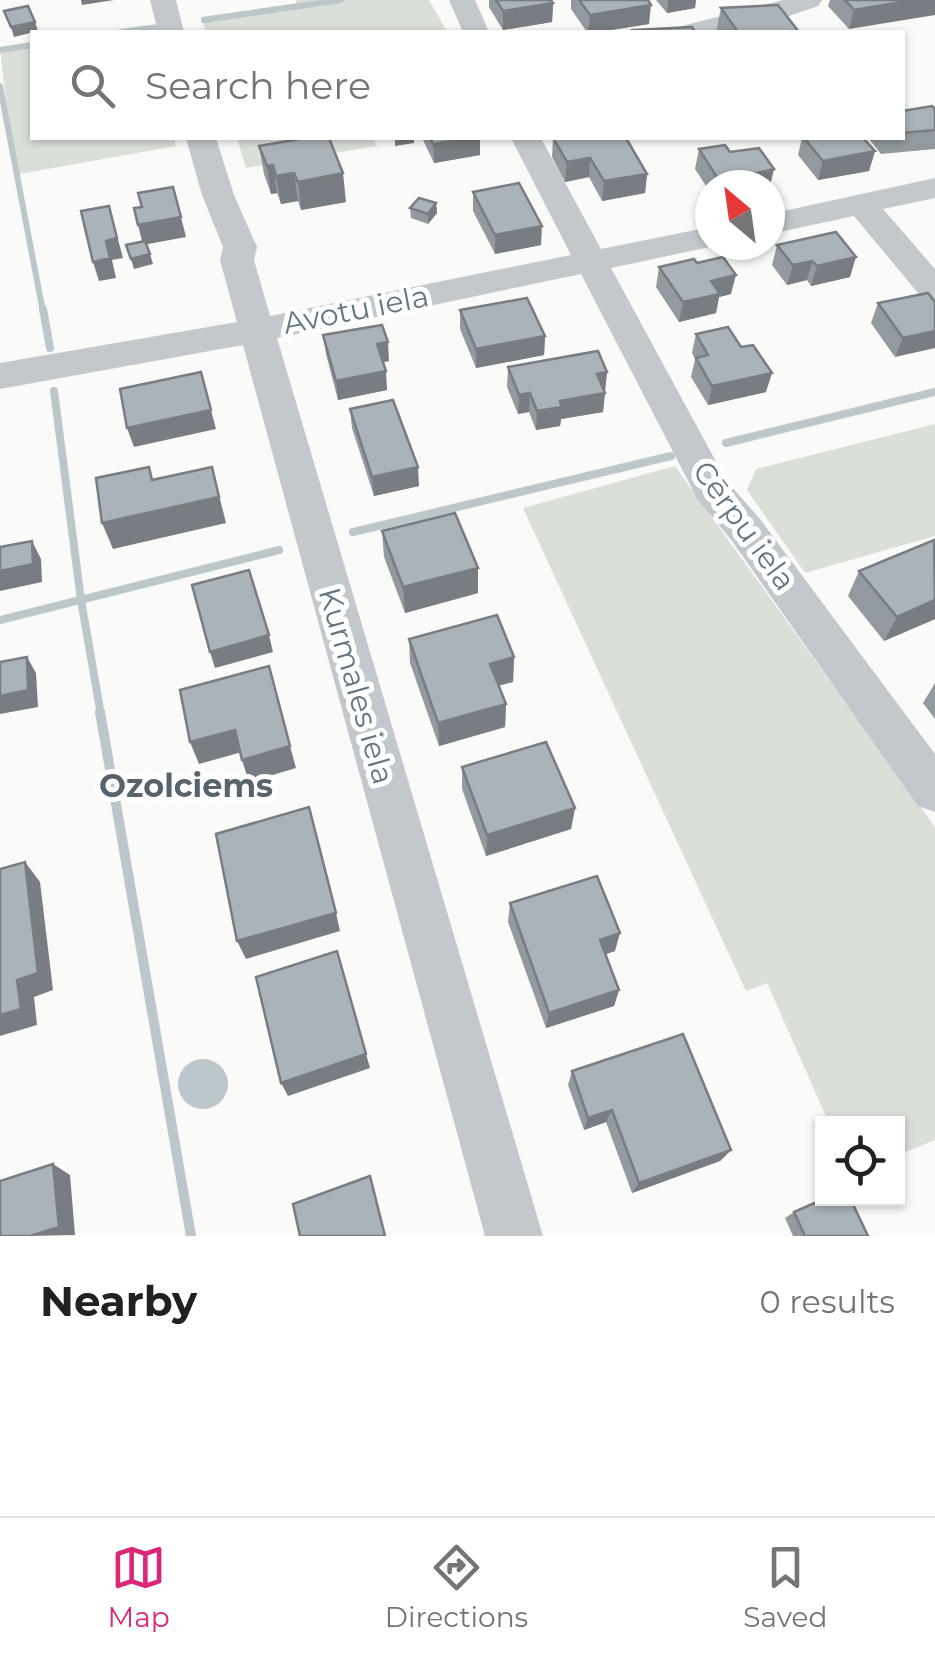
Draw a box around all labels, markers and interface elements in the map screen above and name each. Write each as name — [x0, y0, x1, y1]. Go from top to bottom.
search box — [30, 30, 905, 140]
icon: search — [65, 58, 120, 113]
text: Search here — [145, 62, 371, 109]
north arrow — [695, 170, 785, 260]
street label: Avotu iela — [280, 277, 432, 342]
street label: Cērpu iela — [685, 454, 804, 598]
street label: Kurmales iela — [311, 583, 402, 788]
district label: Ozolciems — [99, 766, 273, 805]
map controls — [815, 1116, 905, 1206]
button: locate — [815, 1116, 905, 1206]
text: Nearby — [40, 1275, 197, 1327]
text: 0 results — [760, 1282, 895, 1321]
tab: Map — [108, 1540, 170, 1634]
tab: Directions — [385, 1540, 528, 1634]
tab: Saved — [743, 1540, 827, 1634]

